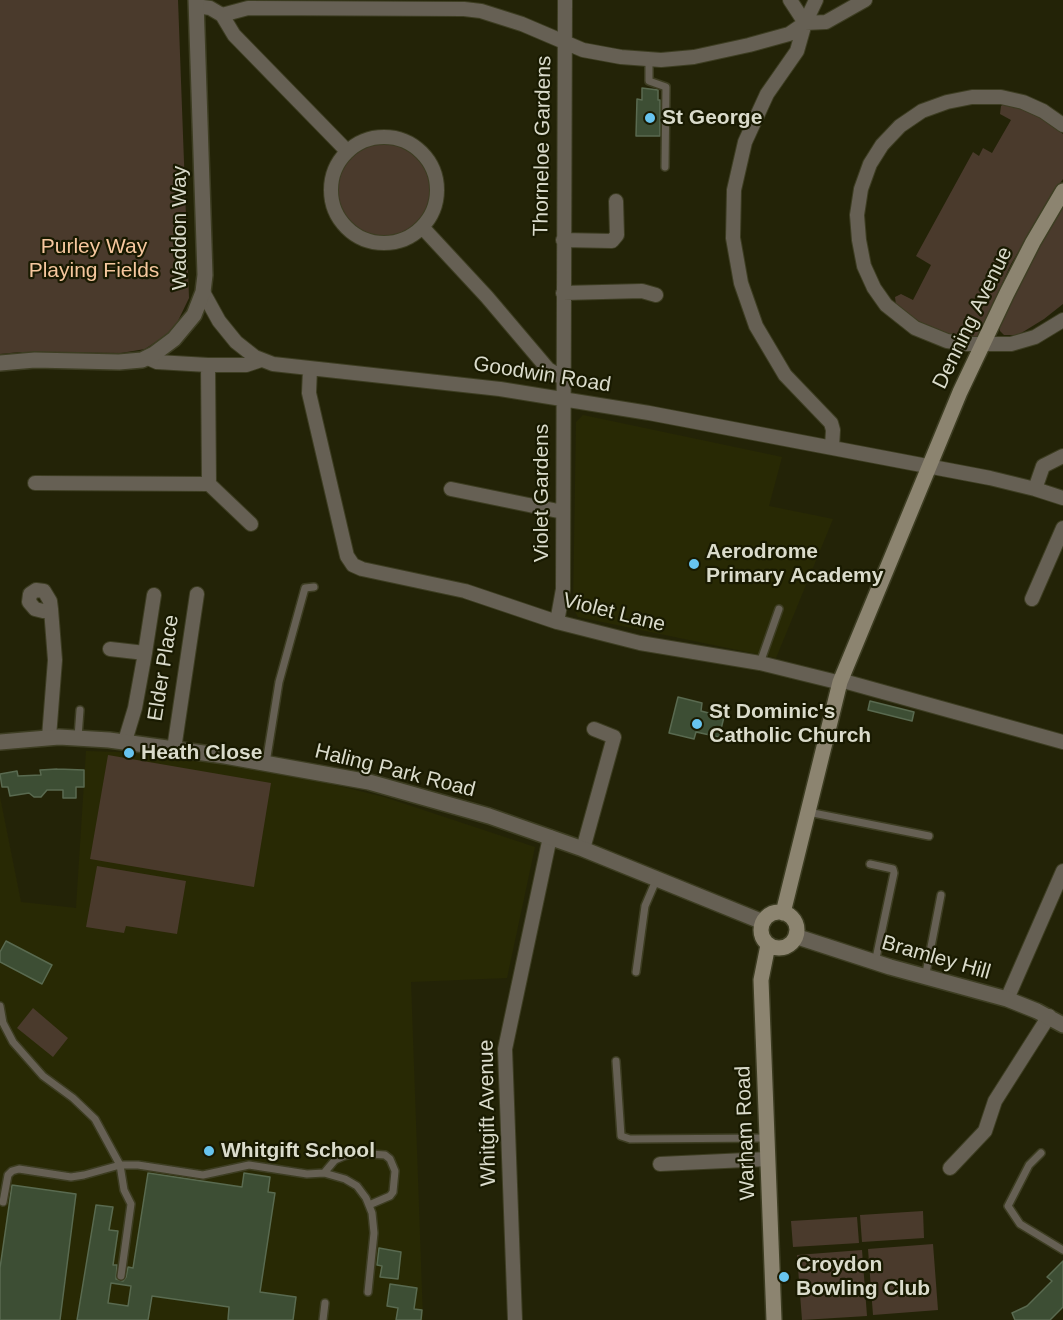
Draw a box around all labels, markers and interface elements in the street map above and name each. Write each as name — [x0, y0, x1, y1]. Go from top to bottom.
street label: Thorneloe Gardens — [529, 55, 557, 237]
place label: St George — [662, 105, 762, 131]
marker: St George — [643, 111, 657, 125]
street label: Waddon Way — [167, 166, 193, 290]
park label: Purley Way Playing Fields — [29, 234, 159, 284]
street label: Denning Avenue — [928, 243, 1018, 393]
street label: Goodwin Road — [471, 352, 613, 398]
street label: Violet Gardens — [529, 424, 555, 562]
place label: Aerodrome Primary Academy — [706, 539, 883, 589]
marker: Aerodrome Primary Academy — [687, 557, 701, 571]
street label: Violet Lane — [560, 588, 668, 638]
street label: Elder Place — [143, 613, 185, 723]
place label: St Dominic's Catholic Church — [709, 699, 871, 749]
marker: St Dominic's Catholic Church — [690, 717, 704, 731]
street label: Haling Park Road — [312, 739, 478, 803]
place label: Heath Close — [141, 740, 262, 766]
marker: Heath Close — [122, 746, 136, 760]
street label: Bramley Hill — [879, 930, 993, 986]
street label: Whitgift Avenue — [474, 1039, 502, 1187]
street label: Warham Road — [731, 1065, 761, 1201]
place label: Whitgift School — [221, 1138, 375, 1164]
marker: Whitgift School — [202, 1144, 216, 1158]
place label: Croydon Bowling Club — [796, 1252, 930, 1302]
marker: Croydon Bowling Club — [777, 1270, 791, 1284]

